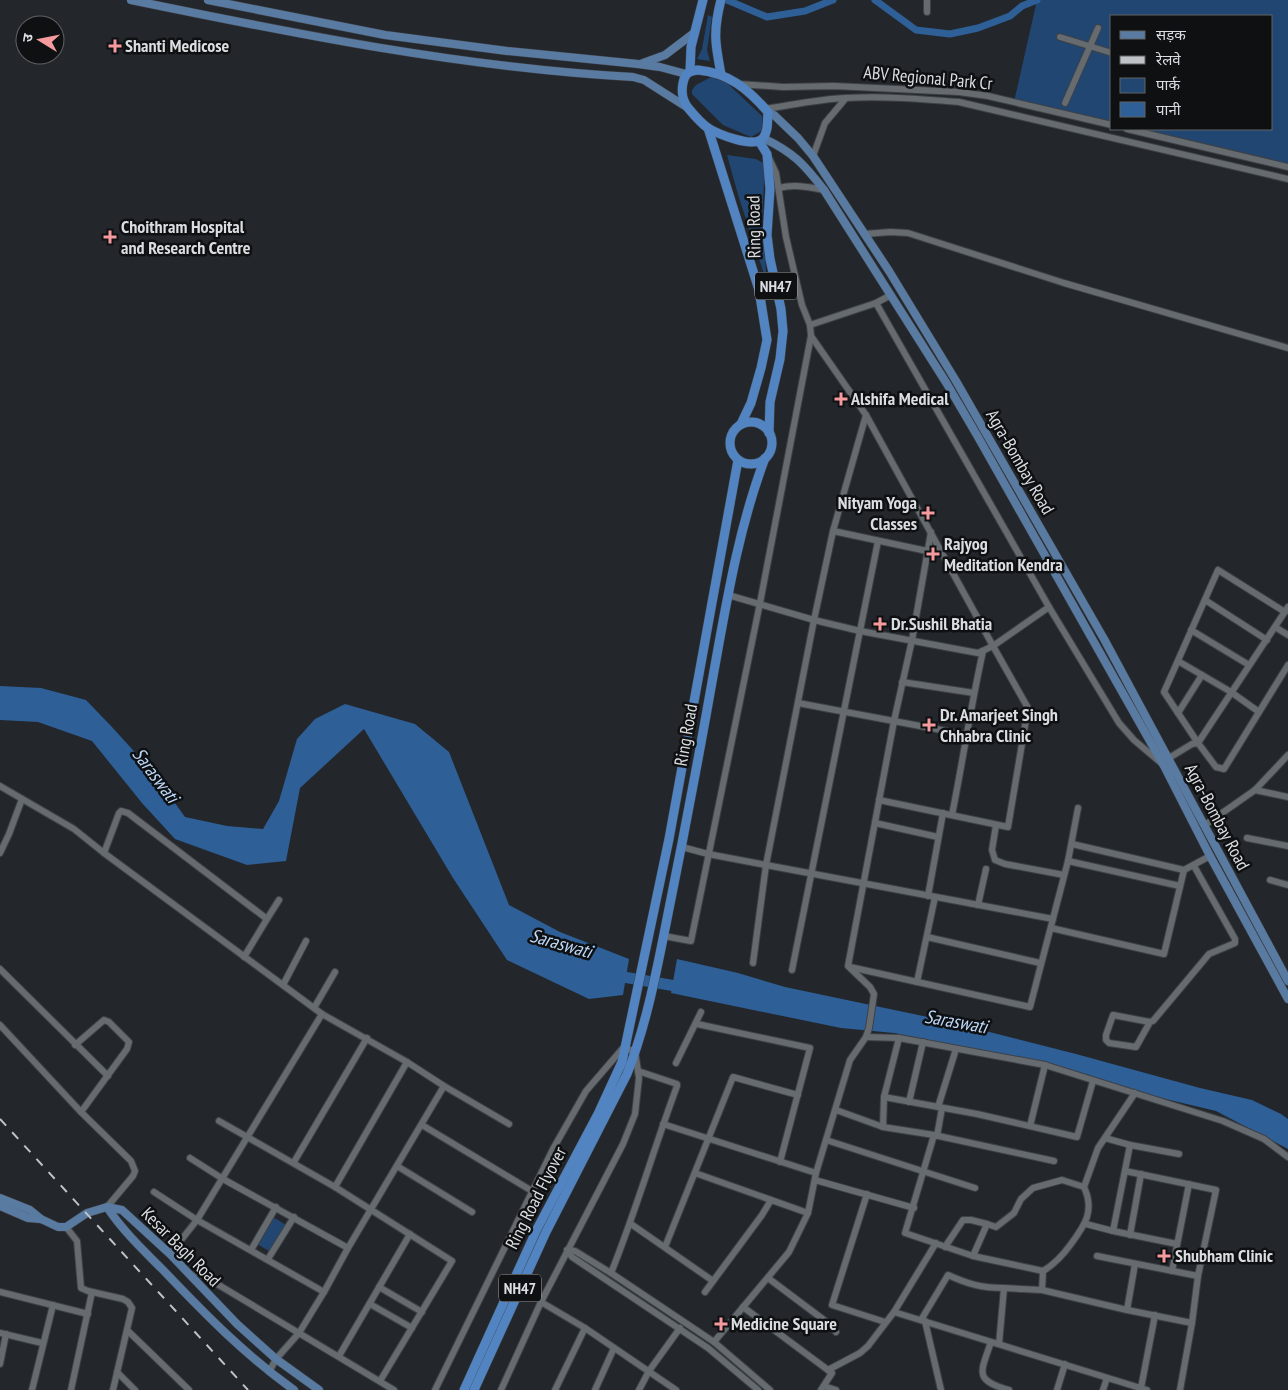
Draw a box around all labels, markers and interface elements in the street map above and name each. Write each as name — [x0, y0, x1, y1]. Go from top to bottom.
north arrow — [15, 15, 65, 65]
legend — [1110, 15, 1273, 130]
text: सड़क — [1156, 25, 1186, 44]
text: उ — [18, 31, 37, 43]
place label: Shanti Medicose — [125, 34, 230, 57]
marker: Shanti Medicose — [109, 40, 121, 52]
text: रेलवे — [1155, 50, 1181, 69]
street label: ABV Regional Park Cr — [862, 60, 994, 95]
text: पार्क — [1156, 75, 1180, 94]
text: पानी — [1156, 100, 1182, 119]
street label: Ring Road — [741, 195, 766, 259]
place label: Choithram Hospital and Research Centre — [121, 215, 251, 259]
marker: Choithram Hospital and Research Centre — [103, 230, 117, 244]
road number: NH47 — [755, 272, 797, 300]
place label: Alshifa Medical — [850, 387, 949, 410]
marker: Alshifa Medical — [835, 393, 847, 405]
street label: Agra-Bombay Road — [981, 405, 1060, 518]
place label: Nityam Yoga Classes — [838, 491, 917, 535]
marker: Nityam Yoga Classes — [921, 506, 935, 520]
place label: Rajyog Meditation Kendra — [944, 532, 1063, 576]
marker: Rajyog Meditation Kendra — [926, 547, 940, 561]
place label: Dr.Sushil Bhatia — [891, 612, 992, 635]
marker: Dr.Sushil Bhatia — [873, 617, 887, 631]
street label: Ring Road — [669, 702, 702, 768]
place label: Dr. Amarjeet Singh Chhabra Clinic — [940, 703, 1058, 747]
marker: Dr. Amarjeet Singh Chhabra Clinic — [922, 718, 936, 732]
water label: Saraswati — [127, 743, 186, 810]
street label: Agra-Bombay Road — [1180, 760, 1255, 874]
water label: Saraswati — [527, 923, 597, 964]
water label: Saraswati — [923, 1004, 992, 1039]
street label: Ring Road Flyover — [500, 1143, 571, 1253]
street label: Kesar Bagh Road — [137, 1202, 226, 1291]
place label: Shubham Clinic — [1175, 1244, 1274, 1267]
marker: Shubham Clinic — [1157, 1249, 1171, 1263]
road number: NH47 — [499, 1275, 541, 1302]
place label: Medicine Square — [731, 1312, 837, 1335]
marker: Medicine Square — [715, 1318, 727, 1330]

